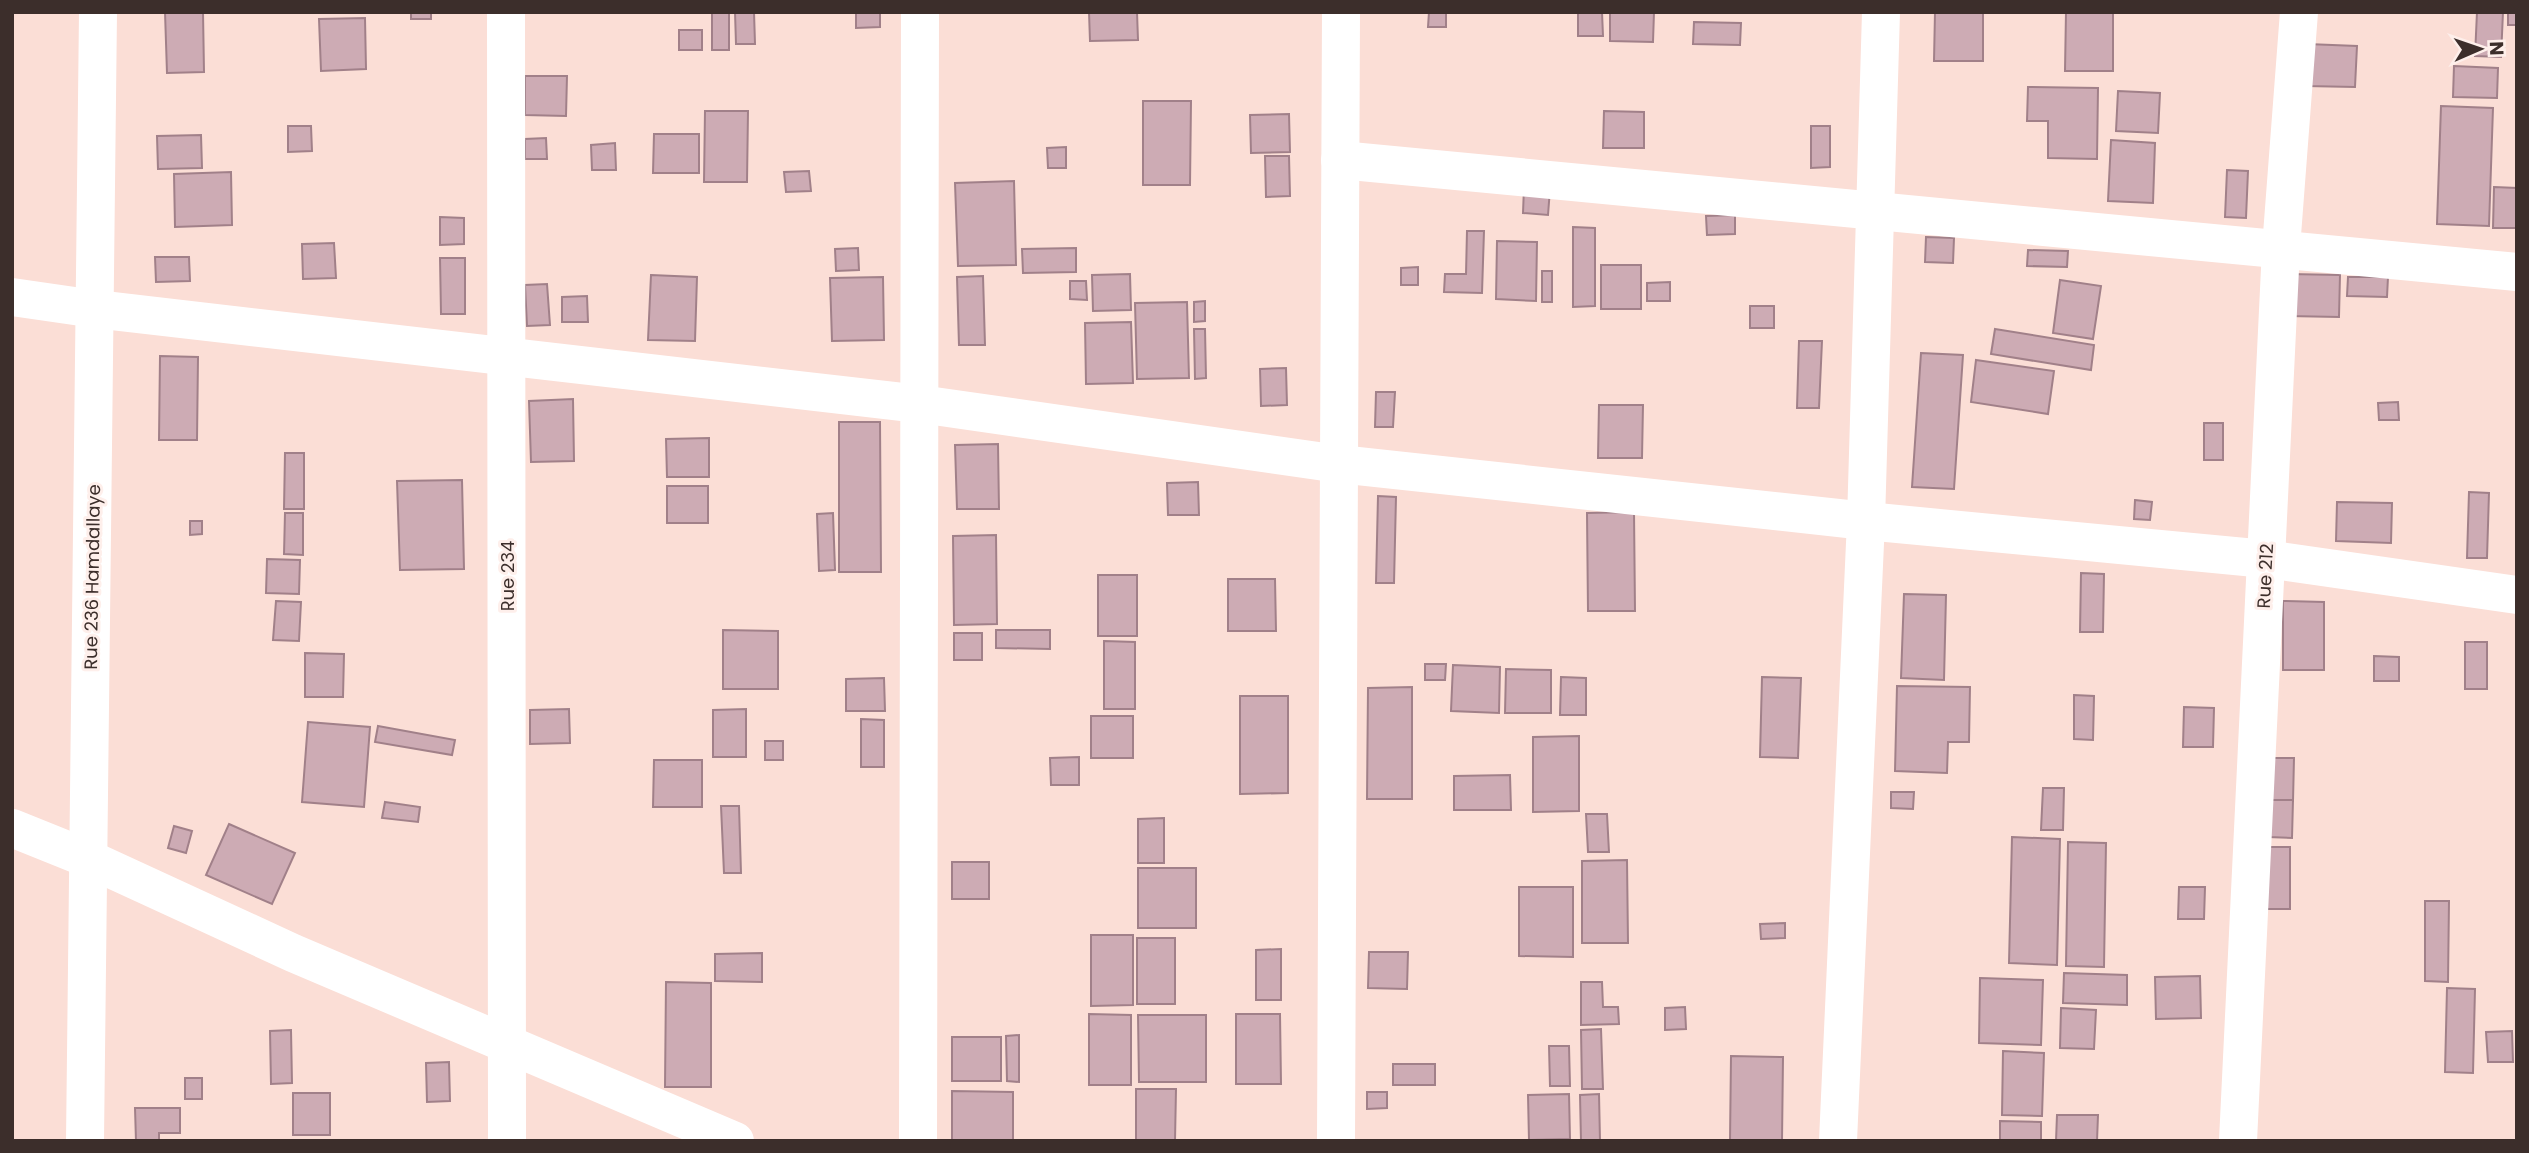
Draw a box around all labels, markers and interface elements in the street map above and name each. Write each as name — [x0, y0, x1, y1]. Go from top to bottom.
north arrow — [2445, 14, 2515, 84]
text: N — [2483, 41, 2510, 56]
street label: Rue 236 Hamdallaye — [78, 484, 106, 670]
street label: Rue 234 — [495, 541, 520, 611]
street label: Rue 212 — [2251, 543, 2279, 609]

